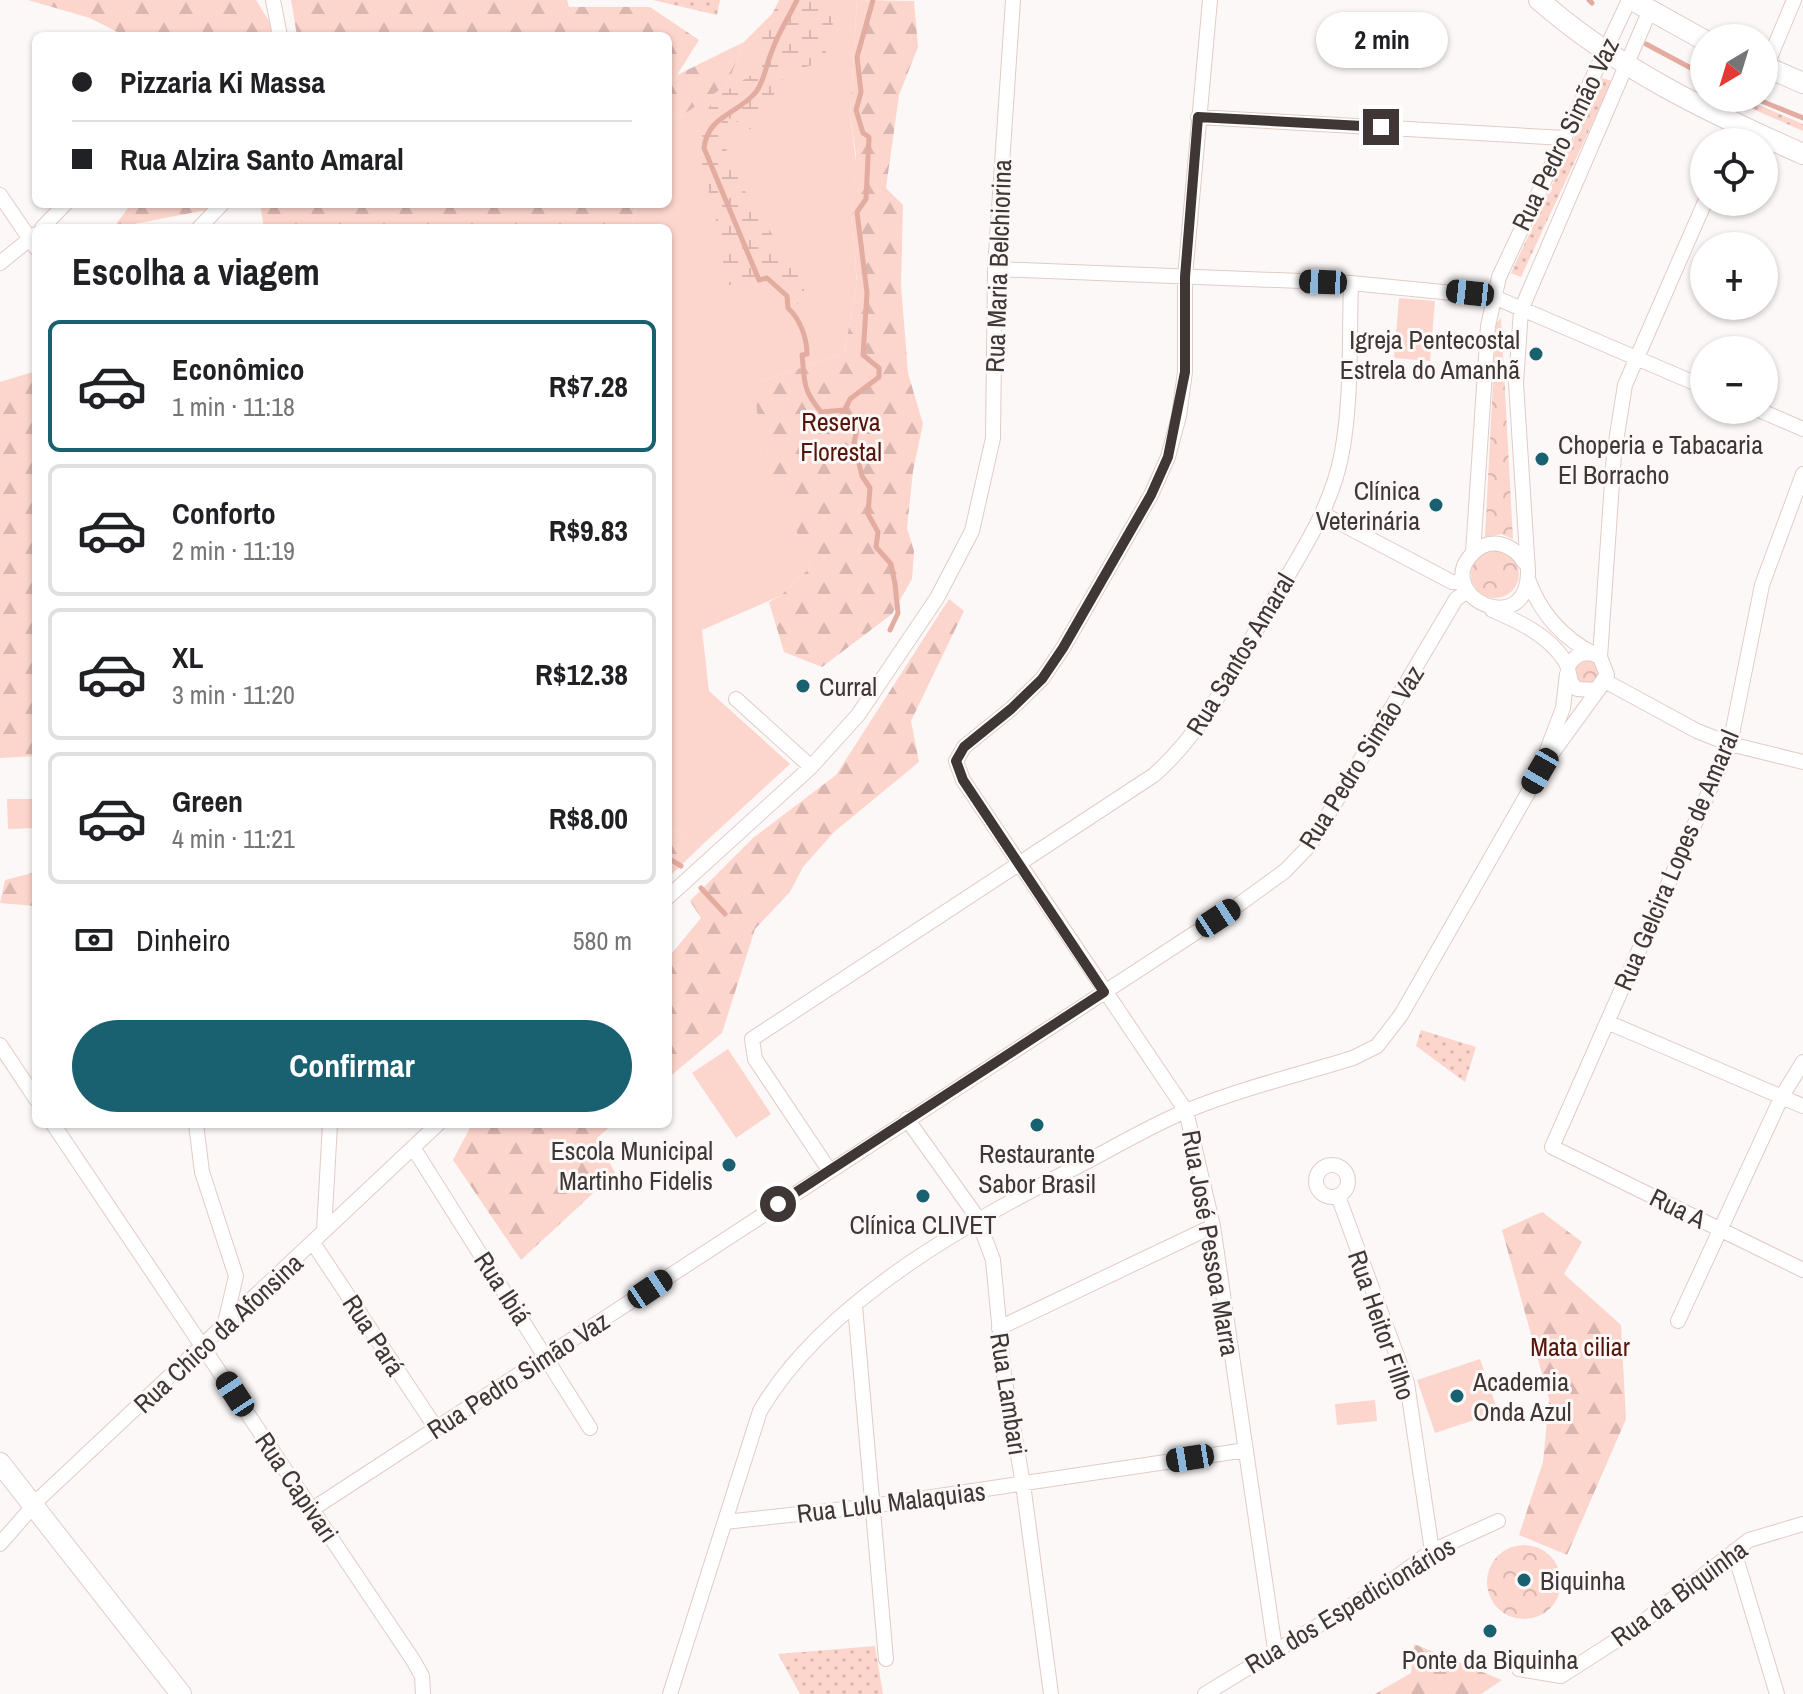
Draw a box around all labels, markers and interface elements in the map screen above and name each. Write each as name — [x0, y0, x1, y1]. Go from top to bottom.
callout: 2 min — [1315, 11, 1447, 67]
text: 2 min — [1354, 22, 1410, 57]
north arrow — [1690, 24, 1778, 112]
map controls — [1690, 24, 1778, 424]
street label: Rua Pedro Simão Vaz — [1503, 32, 1627, 236]
text: Pizzaria Ki Massa — [120, 62, 325, 102]
route end — [1363, 109, 1399, 145]
button: locate — [1690, 128, 1778, 216]
text: Rua Alzira Santo Amaral — [120, 139, 404, 179]
street label: Rua Maria Belchiorina — [977, 159, 1019, 373]
button: + — [1690, 232, 1778, 320]
text: Escolha a viagem — [72, 248, 320, 296]
car — [1299, 269, 1347, 295]
car — [1445, 279, 1495, 307]
place label: Igreja Pentecostal Estrela do Amanhã — [1340, 322, 1520, 387]
button: − — [1690, 336, 1778, 424]
marker: Igreja Pentecostal Estrela do Amanhã — [1527, 345, 1545, 363]
text: Econômico — [172, 349, 305, 389]
icon: car — [76, 350, 148, 422]
text: R$7.28 — [549, 366, 628, 406]
text: 1 min · 11:18 — [172, 389, 295, 424]
park label: Reserva Florestal — [800, 404, 882, 469]
place label: Choperia e Tabacaria El Borracho — [1558, 427, 1763, 492]
marker: Choperia e Tabacaria El Borracho — [1533, 450, 1551, 468]
place label: Clínica Veterinária — [1316, 473, 1420, 538]
text: Conforto — [172, 493, 276, 533]
icon: car — [76, 494, 148, 566]
marker: Clínica Veterinária — [1427, 496, 1445, 514]
text: R$9.83 — [549, 510, 628, 550]
text: 2 min · 11:19 — [172, 533, 295, 568]
street label: Rua Santos Amaral — [1178, 566, 1302, 742]
text: XL — [172, 637, 203, 677]
icon: car — [76, 638, 148, 710]
text: R$12.38 — [535, 654, 628, 694]
street label: Rua Pedro Simão Vaz — [1290, 658, 1432, 856]
place label: Curral — [819, 669, 877, 704]
text: 3 min · 11:20 — [172, 677, 295, 712]
marker: Curral — [794, 677, 812, 695]
street label: Rua Gelcira Lopes de Amaral — [1605, 724, 1747, 996]
car — [1518, 744, 1562, 798]
text: Green — [172, 781, 243, 821]
icon: car — [76, 782, 148, 854]
text: R$8.00 — [549, 798, 628, 838]
text: 4 min · 11:21 — [172, 821, 295, 856]
car — [1191, 895, 1245, 941]
icon: cash — [72, 918, 116, 962]
text: Dinheiro — [136, 920, 230, 960]
text: 580 m — [573, 923, 632, 958]
button: Confirmar — [72, 1020, 632, 1112]
marker: Restaurante Sabor Brasil — [1028, 1116, 1046, 1134]
street label: Rua José Pessoa Marra — [1174, 1127, 1248, 1359]
place label: Escola Municipal Martinho Fidelis — [551, 1133, 713, 1198]
place label: Restaurante Sabor Brasil — [978, 1136, 1096, 1201]
marker: Escola Municipal Martinho Fidelis — [720, 1156, 738, 1174]
street label: Rua A — [1644, 1180, 1712, 1237]
route start — [760, 1186, 796, 1222]
marker: Clínica CLIVET — [914, 1187, 932, 1205]
place label: Clínica CLIVET — [850, 1207, 996, 1242]
street label: Rua Chico da Afonsina — [126, 1245, 310, 1421]
street label: Rua Ibiá — [466, 1245, 540, 1331]
street label: Rua Heitor Filho — [1340, 1245, 1424, 1405]
car — [623, 1266, 677, 1312]
street label: Rua Pará — [335, 1288, 413, 1382]
street label: Rua Pedro Simão Vaz — [420, 1303, 616, 1447]
park label: Mata ciliar — [1530, 1329, 1630, 1364]
street label: Rua Lambari — [982, 1330, 1036, 1458]
place label: Academia Onda Azul — [1472, 1364, 1571, 1429]
car — [212, 1367, 258, 1421]
marker: Academia Onda Azul — [1448, 1387, 1466, 1405]
street label: Rua Capivari — [247, 1425, 347, 1549]
car — [1164, 1442, 1216, 1474]
street label: Rua Lulu Malaquias — [795, 1473, 987, 1531]
street label: Rua dos Espedicionários — [1238, 1528, 1462, 1682]
street label: Rua da Biquinha — [1604, 1532, 1754, 1654]
place label: Biquinha — [1540, 1563, 1626, 1598]
marker: Biquinha — [1515, 1571, 1533, 1589]
marker: Ponte da Biquinha — [1481, 1622, 1499, 1640]
place label: Ponte da Biquinha — [1402, 1642, 1578, 1677]

